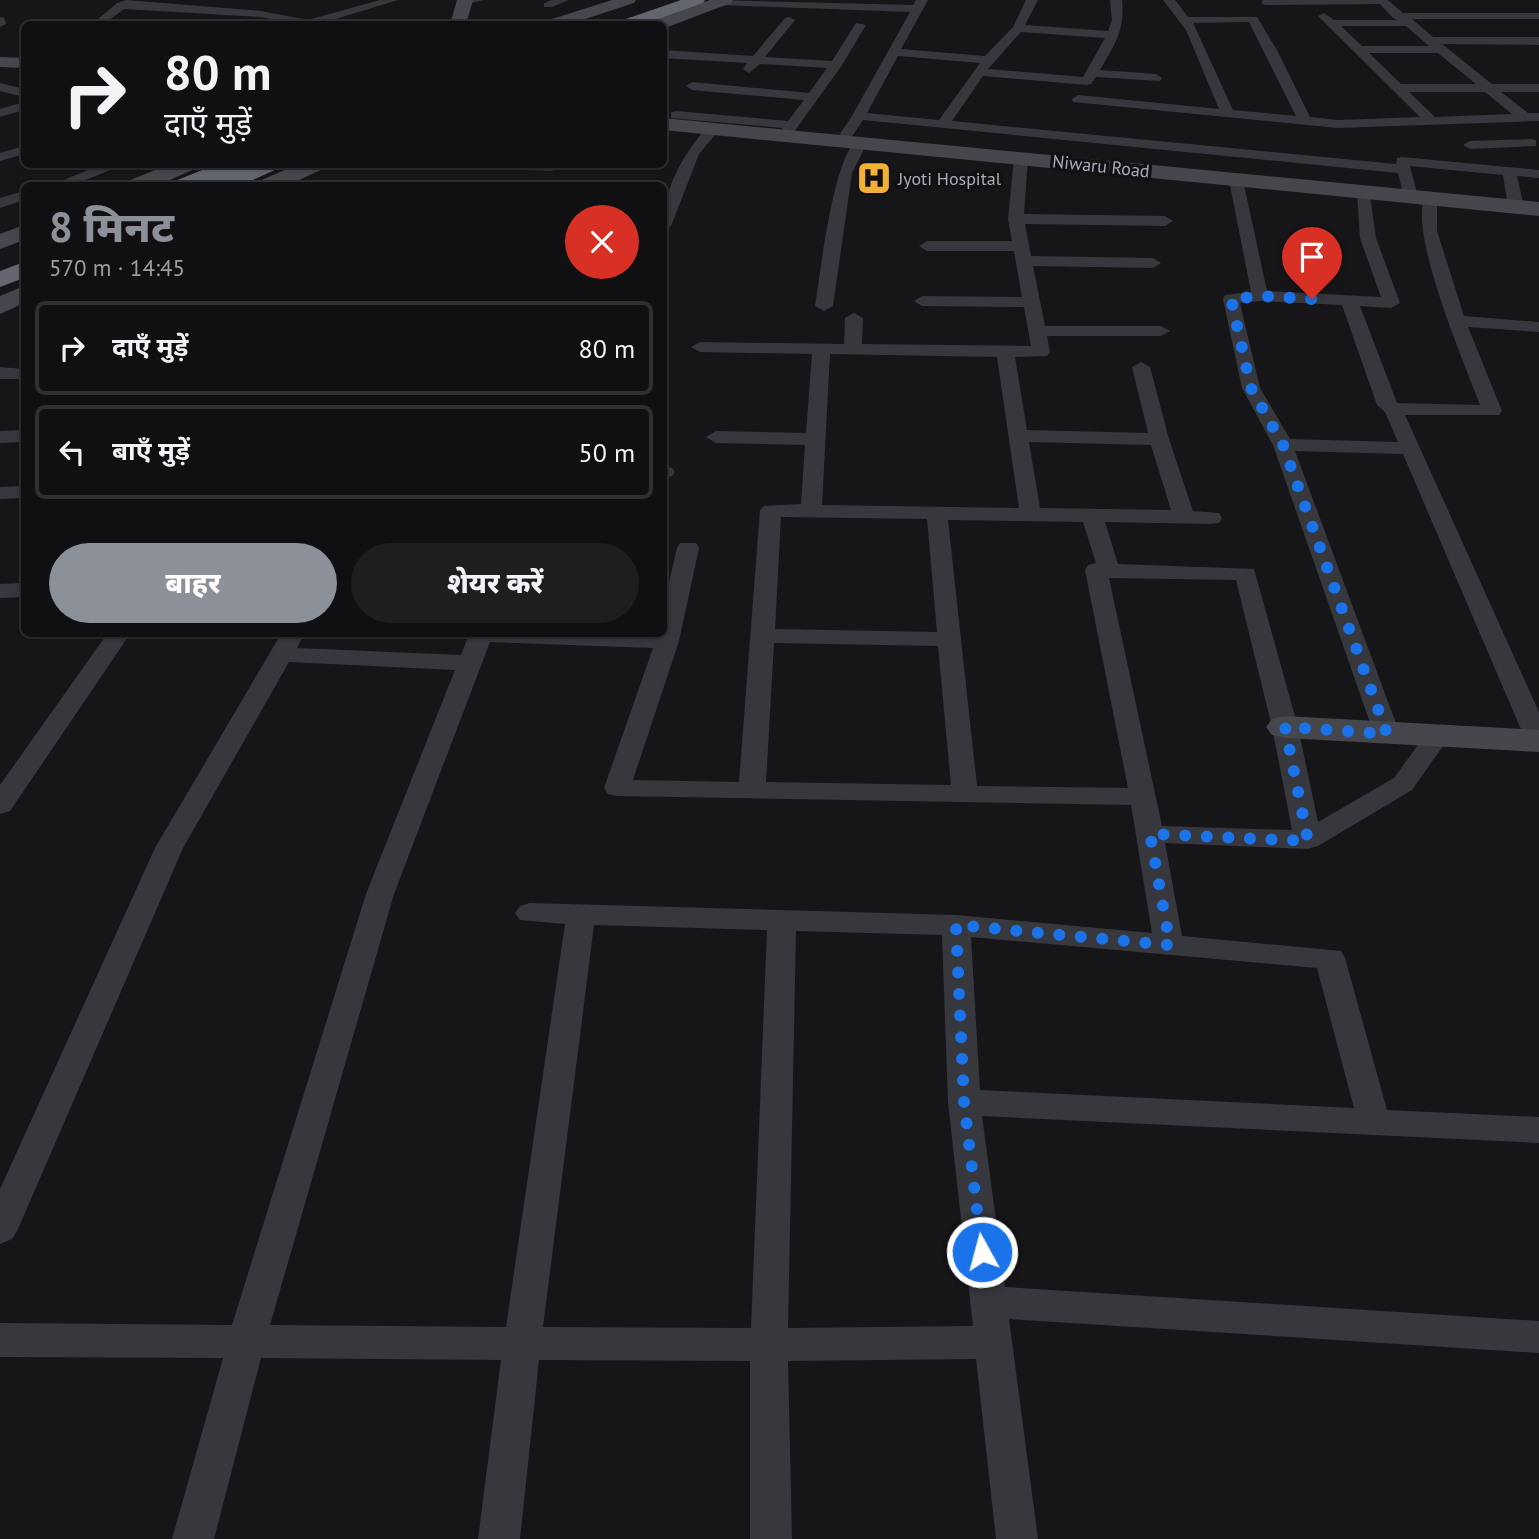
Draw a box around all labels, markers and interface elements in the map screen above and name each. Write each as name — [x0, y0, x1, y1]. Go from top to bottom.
text: 80 m — [164, 40, 271, 104]
icon: right — [49, 49, 140, 140]
text: दाएँ मुड़ें — [164, 102, 252, 144]
street label: Niwaru Road — [1051, 149, 1151, 183]
hospital icon: Jyoti Hospital — [855, 159, 893, 197]
place label: Jyoti Hospital — [897, 167, 1002, 190]
text: 8 मिनट — [49, 199, 174, 254]
button: close — [565, 205, 639, 279]
pin — [1282, 227, 1342, 299]
icon: arrive — [1293, 238, 1331, 276]
text: 570 m · 14:45 — [49, 253, 185, 282]
icon: right — [53, 329, 91, 367]
text: दाएँ मुड़ें — [112, 330, 188, 363]
text: 80 m — [579, 332, 635, 365]
icon: left — [53, 433, 91, 471]
text: बाएँ मुड़ें — [112, 434, 190, 467]
text: 50 m — [579, 436, 635, 469]
button: बाहर — [49, 543, 337, 623]
button: शेयर करें — [351, 543, 639, 623]
position arrow — [945, 1215, 1019, 1289]

